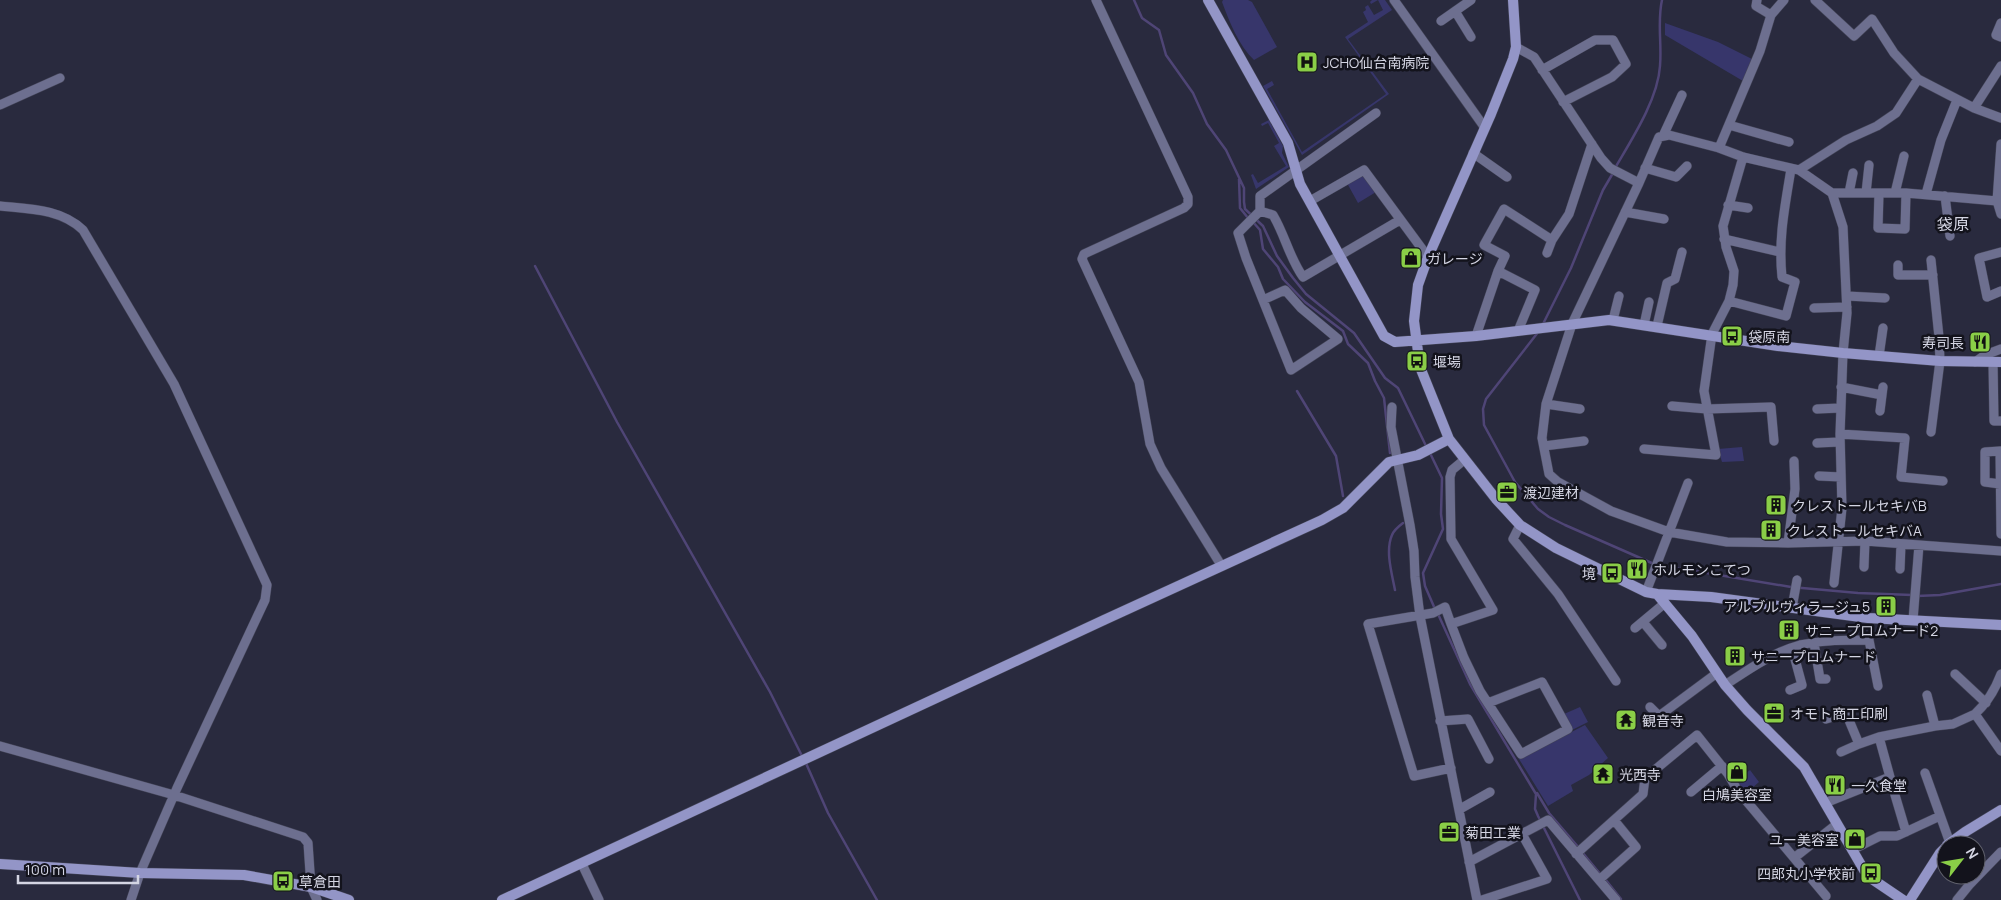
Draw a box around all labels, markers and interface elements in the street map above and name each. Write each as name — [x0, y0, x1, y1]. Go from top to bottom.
hospital icon: JCHO仙台南病院 — [1295, 50, 1319, 74]
place label: JCHO仙台南病院 — [1323, 53, 1429, 72]
district label: 袋原 — [1937, 213, 1969, 235]
shop icon: ガレージ — [1399, 246, 1423, 270]
place label: ガレージ — [1427, 249, 1483, 268]
bus stop icon: 袋原南 — [1720, 324, 1744, 348]
place label: 袋原南 — [1748, 327, 1790, 346]
restaurant icon: 寿司長 — [1968, 330, 1992, 354]
place label: 寿司長 — [1922, 333, 1964, 352]
bus stop icon: 堰場 — [1405, 349, 1429, 373]
place label: 堰場 — [1433, 352, 1461, 371]
office icon: 渡辺建材 — [1495, 480, 1519, 504]
place label: 渡辺建材 — [1523, 483, 1579, 502]
building icon: クレストールセキバB — [1764, 493, 1788, 517]
place label: クレストールセキバB — [1792, 496, 1927, 515]
building icon: クレストールセキバA — [1759, 518, 1783, 542]
place label: クレストールセキバA — [1787, 521, 1922, 540]
restaurant icon: ホルモンこてつ — [1625, 557, 1649, 581]
place label: ホルモンこてつ — [1653, 560, 1751, 579]
bus stop icon: 境 — [1600, 561, 1624, 585]
place label: 境 — [1582, 564, 1596, 583]
building icon: アルブルヴィラージュ5 — [1874, 594, 1898, 618]
place label: アルブルヴィラージュ5 — [1723, 597, 1870, 616]
building icon: サニープロムナード2 — [1777, 618, 1801, 642]
place label: サニープロムナード2 — [1805, 621, 1938, 640]
building icon: サニープロムナード — [1723, 644, 1747, 668]
place label: サニープロムナード — [1751, 647, 1876, 666]
office icon: オモト商工印刷 — [1762, 701, 1786, 725]
place label: オモト商工印刷 — [1790, 704, 1888, 723]
temple icon: 観音寺 — [1614, 708, 1638, 732]
place label: 観音寺 — [1642, 711, 1684, 730]
shop icon: 白鳩美容室 — [1725, 760, 1749, 784]
temple icon: 光西寺 — [1591, 762, 1615, 786]
place label: 光西寺 — [1619, 765, 1661, 784]
restaurant icon: 一久食堂 — [1823, 773, 1847, 797]
place label: 一久食堂 — [1851, 776, 1907, 795]
place label: 白鳩美容室 — [1702, 785, 1772, 804]
office icon: 菊田工業 — [1437, 820, 1461, 844]
place label: 菊田工業 — [1465, 823, 1521, 842]
shop icon: ユー美容室 — [1843, 827, 1867, 851]
place label: ユー美容室 — [1769, 830, 1839, 849]
north arrow — [1936, 835, 1986, 885]
text: N — [1962, 844, 1983, 862]
scale bar — [18, 852, 138, 884]
text: 100 m — [25, 859, 65, 880]
bus stop icon: 四郎丸小学校前 — [1859, 861, 1883, 885]
place label: 四郎丸小学校前 — [1757, 864, 1855, 883]
bus stop icon: 草倉田 — [271, 869, 295, 893]
place label: 草倉田 — [299, 872, 341, 891]

